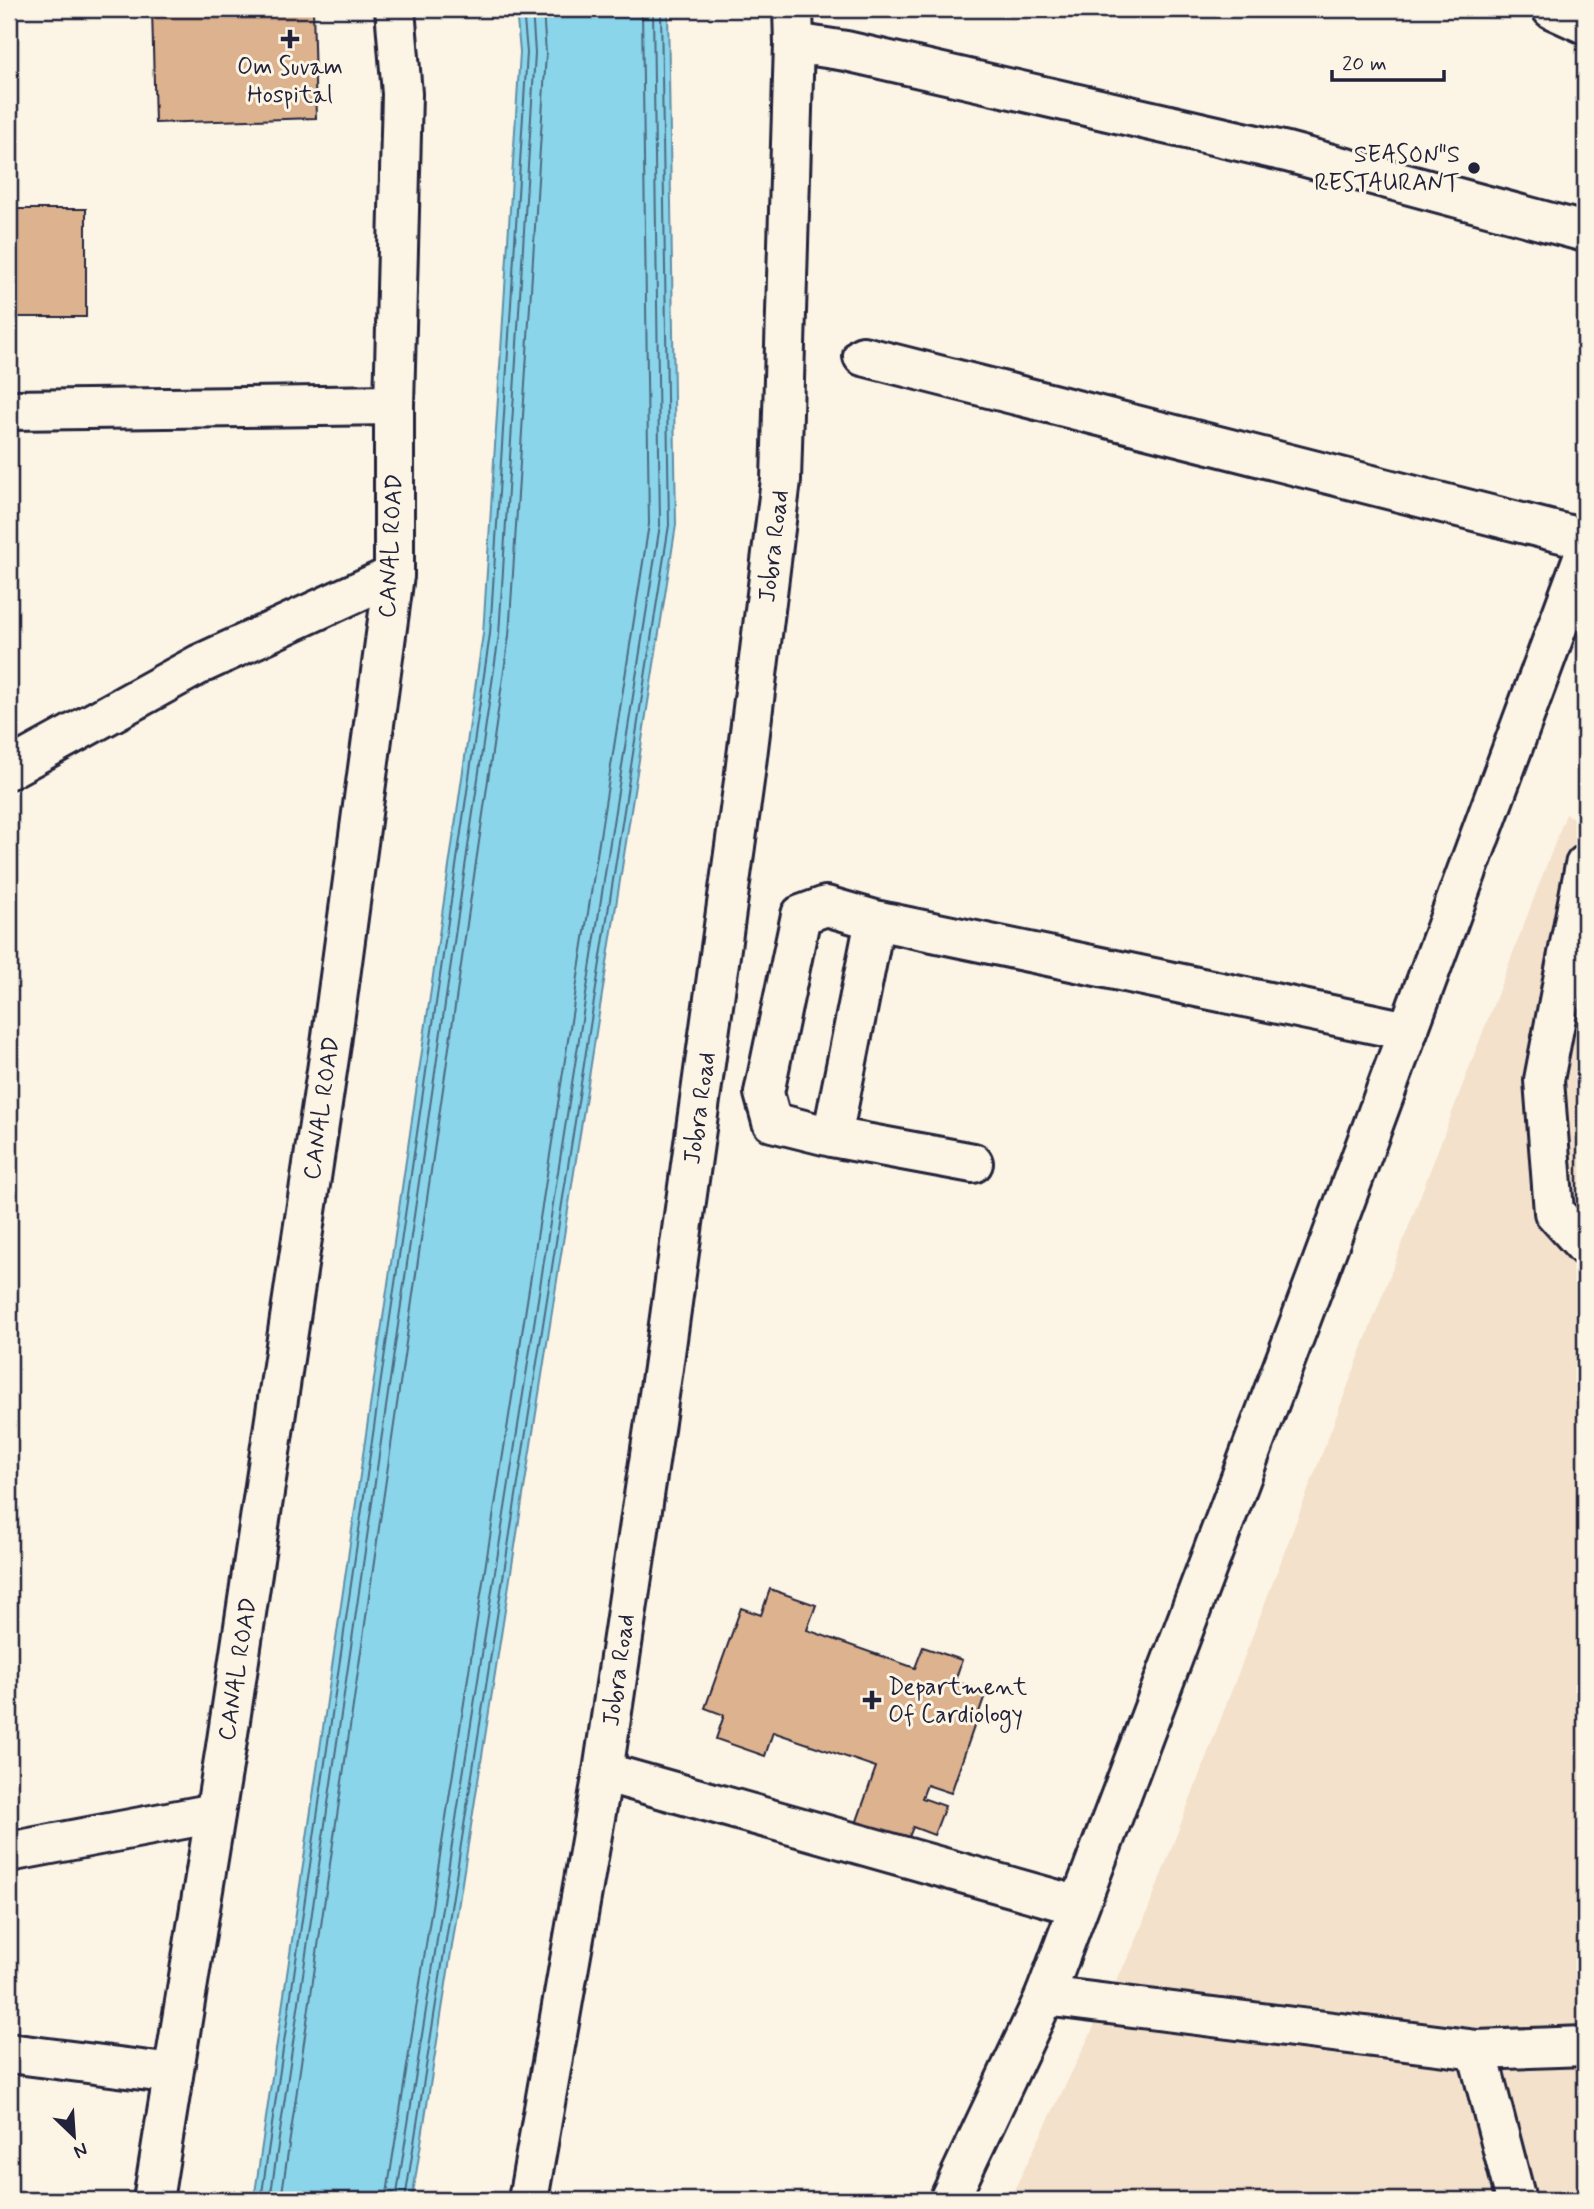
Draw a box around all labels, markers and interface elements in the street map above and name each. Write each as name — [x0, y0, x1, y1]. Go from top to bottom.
marker: Om Suvam Hospital — [280, 29, 300, 49]
scale bar — [1332, 38, 1444, 82]
text: 20 m — [1342, 50, 1387, 78]
place label: Om Suvam Hospital — [237, 52, 343, 111]
place label: SEASON"S RESTAURANT — [1314, 140, 1460, 199]
marker: SEASON"S RESTAURANT — [1466, 160, 1482, 176]
street label: CANAL ROAD — [372, 473, 411, 619]
street label: Jobra Road — [752, 488, 797, 604]
street label: CANAL ROAD — [297, 1034, 348, 1182]
street label: Jobra Road — [677, 1050, 724, 1166]
street label: CANAL ROAD — [212, 1595, 265, 1743]
street label: Jobra Road — [596, 1612, 643, 1728]
place label: Department Of Cardiology — [888, 1672, 1027, 1733]
marker: Department Of Cardiology — [862, 1690, 882, 1710]
north arrow — [38, 2100, 108, 2170]
text: N — [70, 2136, 92, 2164]

